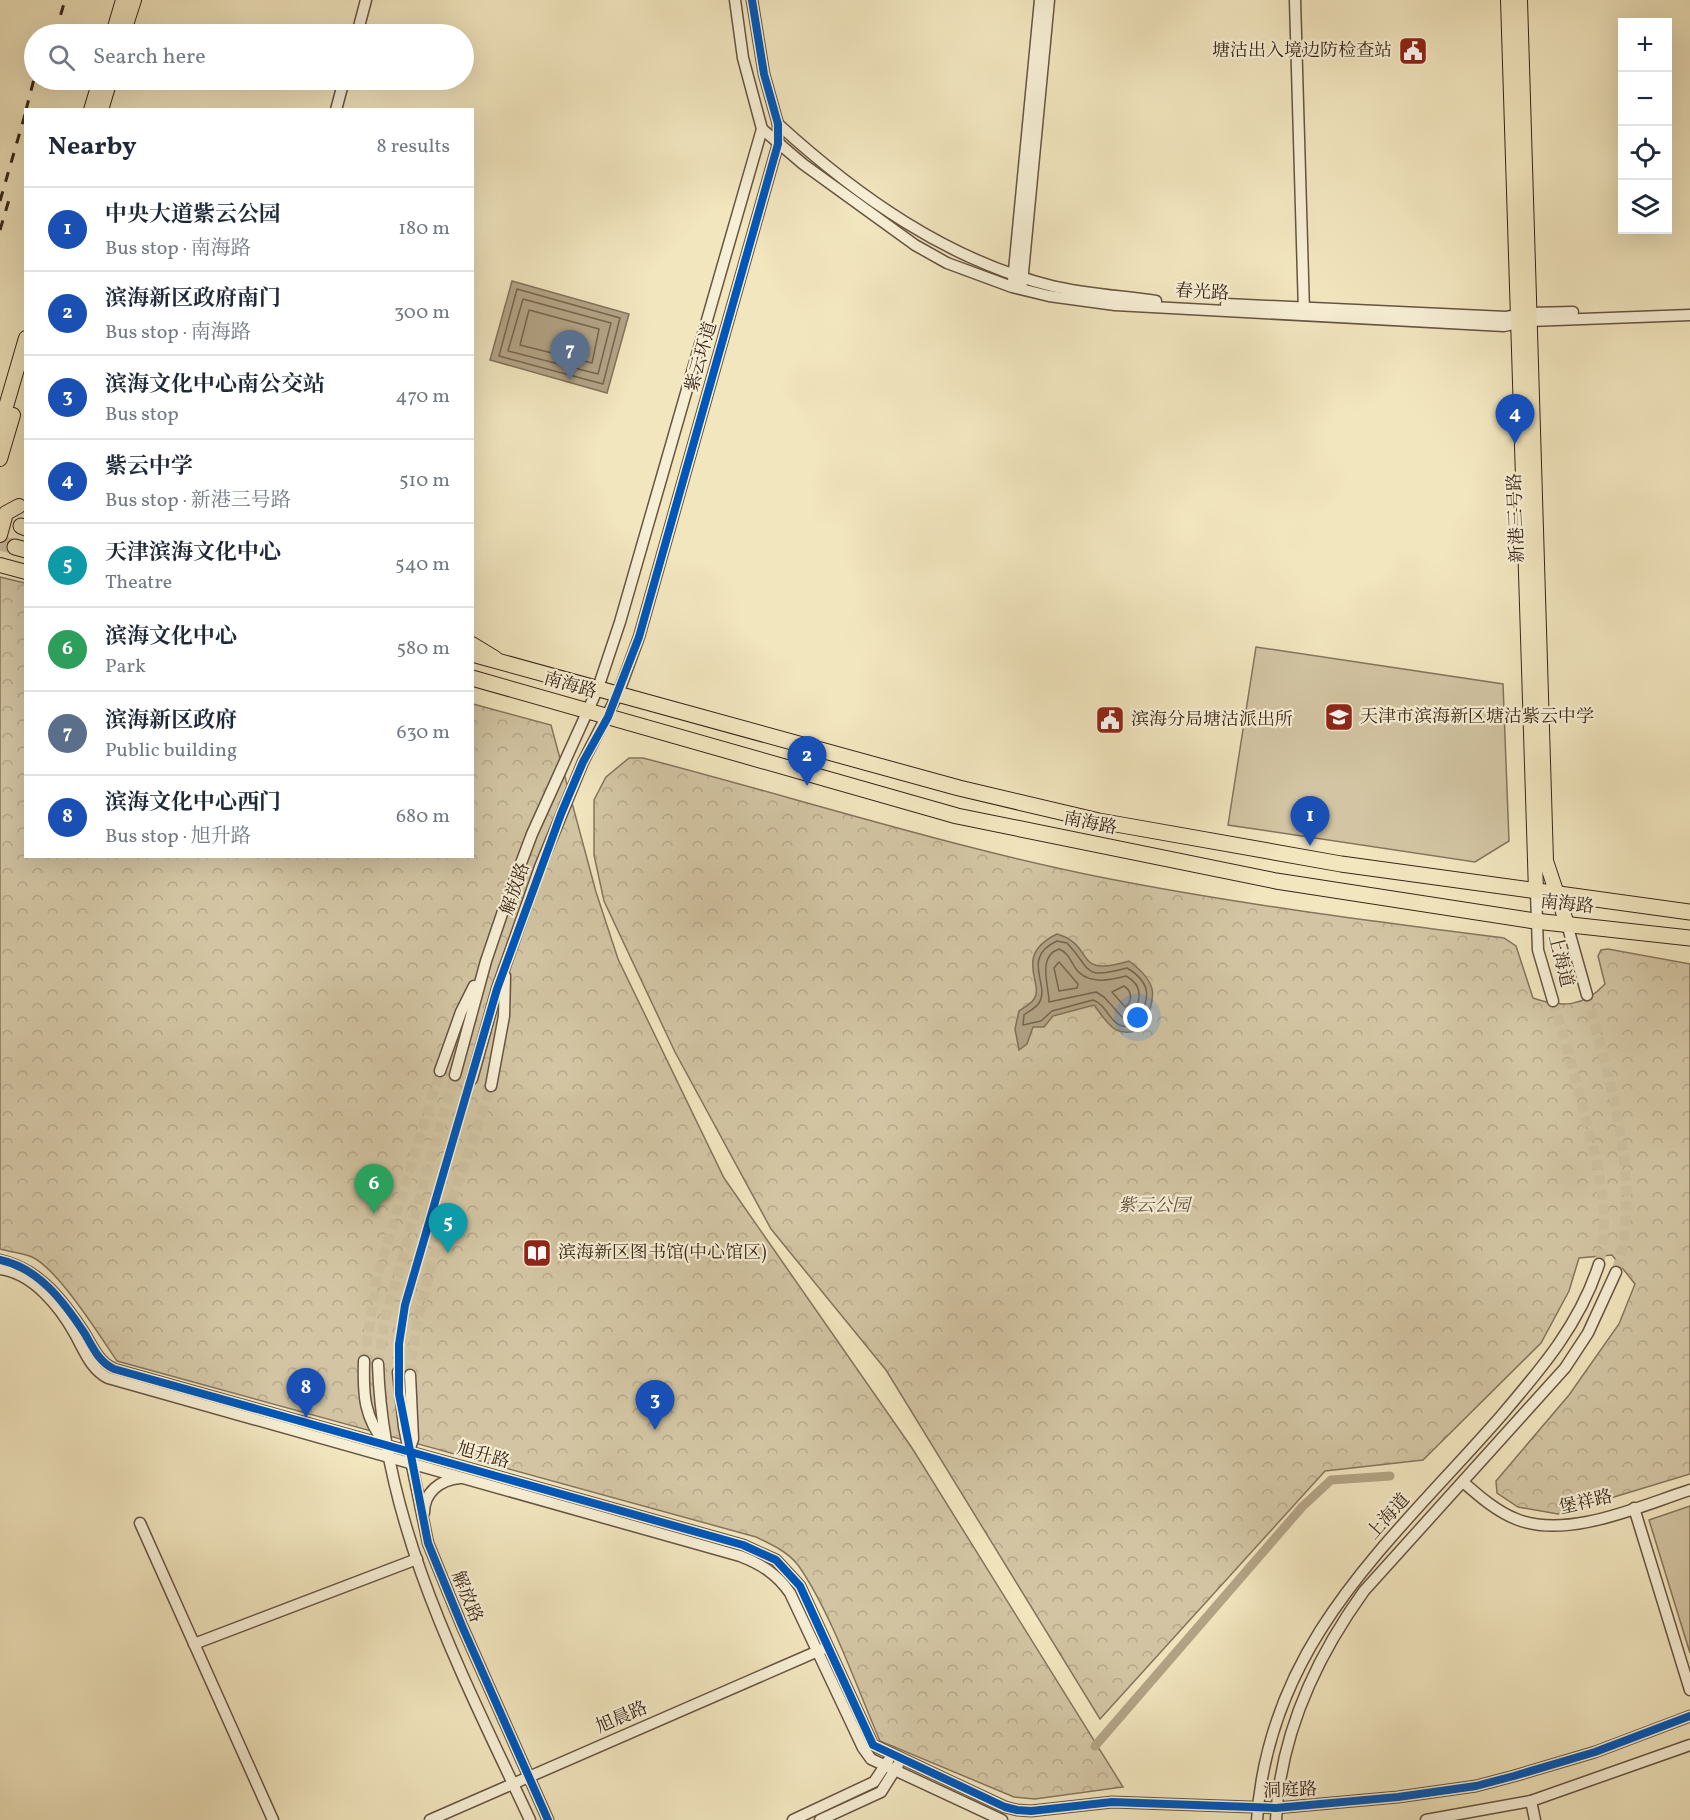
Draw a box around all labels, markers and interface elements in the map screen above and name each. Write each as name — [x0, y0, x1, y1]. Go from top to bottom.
map controls — [1618, 18, 1672, 234]
button: + — [1618, 18, 1672, 72]
search box — [24, 24, 474, 90]
public building icon: 塘沽出入境边防检查站 — [1397, 35, 1429, 67]
place label: 塘沽出入境边防检查站 — [1212, 39, 1392, 64]
icon: search — [45, 41, 78, 74]
text: Search here — [93, 42, 206, 73]
button: − — [1618, 72, 1672, 126]
button: locate — [1618, 126, 1672, 180]
text: Nearby — [48, 129, 137, 165]
text: 8 results — [377, 133, 450, 161]
button: layers — [1618, 180, 1672, 234]
text: 中央大道紫云公园 — [105, 200, 281, 231]
text: 1 — [63, 215, 72, 243]
text: 180 m — [398, 215, 450, 243]
text: Bus stop · 南海路 — [105, 235, 251, 263]
street label: 春光路 — [1174, 279, 1230, 307]
text: 滨海新区政府南门 — [105, 284, 281, 315]
text: 2 — [62, 299, 73, 327]
text: 300 m — [394, 299, 450, 327]
text: Bus stop · 南海路 — [105, 319, 251, 347]
street label: 紫云环道 — [680, 319, 724, 395]
pin: 7 — [550, 330, 590, 380]
text: 滨海文化中心南公交站 — [105, 370, 325, 401]
text: 3 — [62, 383, 73, 411]
text: 470 m — [395, 383, 450, 411]
pin: 4 — [1496, 394, 1534, 444]
text: Bus stop — [105, 401, 179, 429]
text: 紫云中学 — [105, 452, 193, 483]
text: 4 — [61, 467, 74, 495]
text: 510 m — [399, 467, 450, 495]
street label: 新港三号路 — [1503, 473, 1531, 563]
text: Bus stop · 新港三号路 — [105, 487, 291, 515]
text: 天津滨海文化中心 — [105, 538, 281, 569]
text: 5 — [63, 551, 72, 579]
text: 540 m — [395, 551, 450, 579]
text: Theatre — [105, 569, 172, 597]
text: 滨海文化中心 — [105, 622, 237, 653]
text: 6 — [62, 635, 73, 663]
text: 580 m — [397, 635, 450, 663]
text: Park — [105, 653, 146, 681]
street label: 南海路 — [541, 667, 599, 705]
school or university icon: 天津市滨海新区塘沽紫云中学 — [1323, 701, 1355, 733]
public building icon: 滨海分局塘沽派出所 — [1094, 704, 1126, 736]
place label: 天津市滨海新区塘沽紫云中学 — [1360, 705, 1594, 730]
text: 滨海新区政府 — [105, 706, 237, 737]
place label: 滨海分局塘沽派出所 — [1131, 708, 1293, 733]
text: 7 — [63, 719, 72, 747]
text: 630 m — [397, 719, 450, 747]
pin: 2 — [788, 736, 826, 786]
text: Public building — [105, 737, 237, 765]
text: 滨海文化中心西门 — [105, 788, 281, 819]
pin: 1 — [1290, 796, 1330, 846]
text: 8 — [62, 803, 73, 831]
text: 680 m — [396, 803, 450, 831]
street label: 南海路 — [1061, 807, 1119, 841]
text: Bus stop · 旭升路 — [105, 823, 251, 851]
street label: 解放路 — [495, 859, 537, 919]
street label: 南海路 — [1539, 890, 1595, 920]
street label: 上海道 — [1541, 932, 1579, 990]
your location — [1123, 1003, 1152, 1032]
pin: 6 — [354, 1164, 394, 1214]
park label: 紫云公园 — [1118, 1194, 1193, 1219]
pin: 5 — [428, 1204, 468, 1253]
library icon: 滨海新区图书馆(中心馆区) — [521, 1237, 553, 1269]
place label: 滨海新区图书馆(中心馆区) — [558, 1241, 766, 1266]
pin: 8 — [286, 1368, 326, 1418]
pin: 3 — [636, 1380, 674, 1430]
street label: 旭升路 — [454, 1437, 512, 1475]
street label: 堡祥路 — [1557, 1485, 1615, 1521]
street label: 上海道 — [1362, 1489, 1416, 1545]
street label: 解放路 — [444, 1567, 488, 1627]
street label: 旭晨路 — [592, 1696, 652, 1740]
street label: 洞庭路 — [1263, 1778, 1317, 1804]

